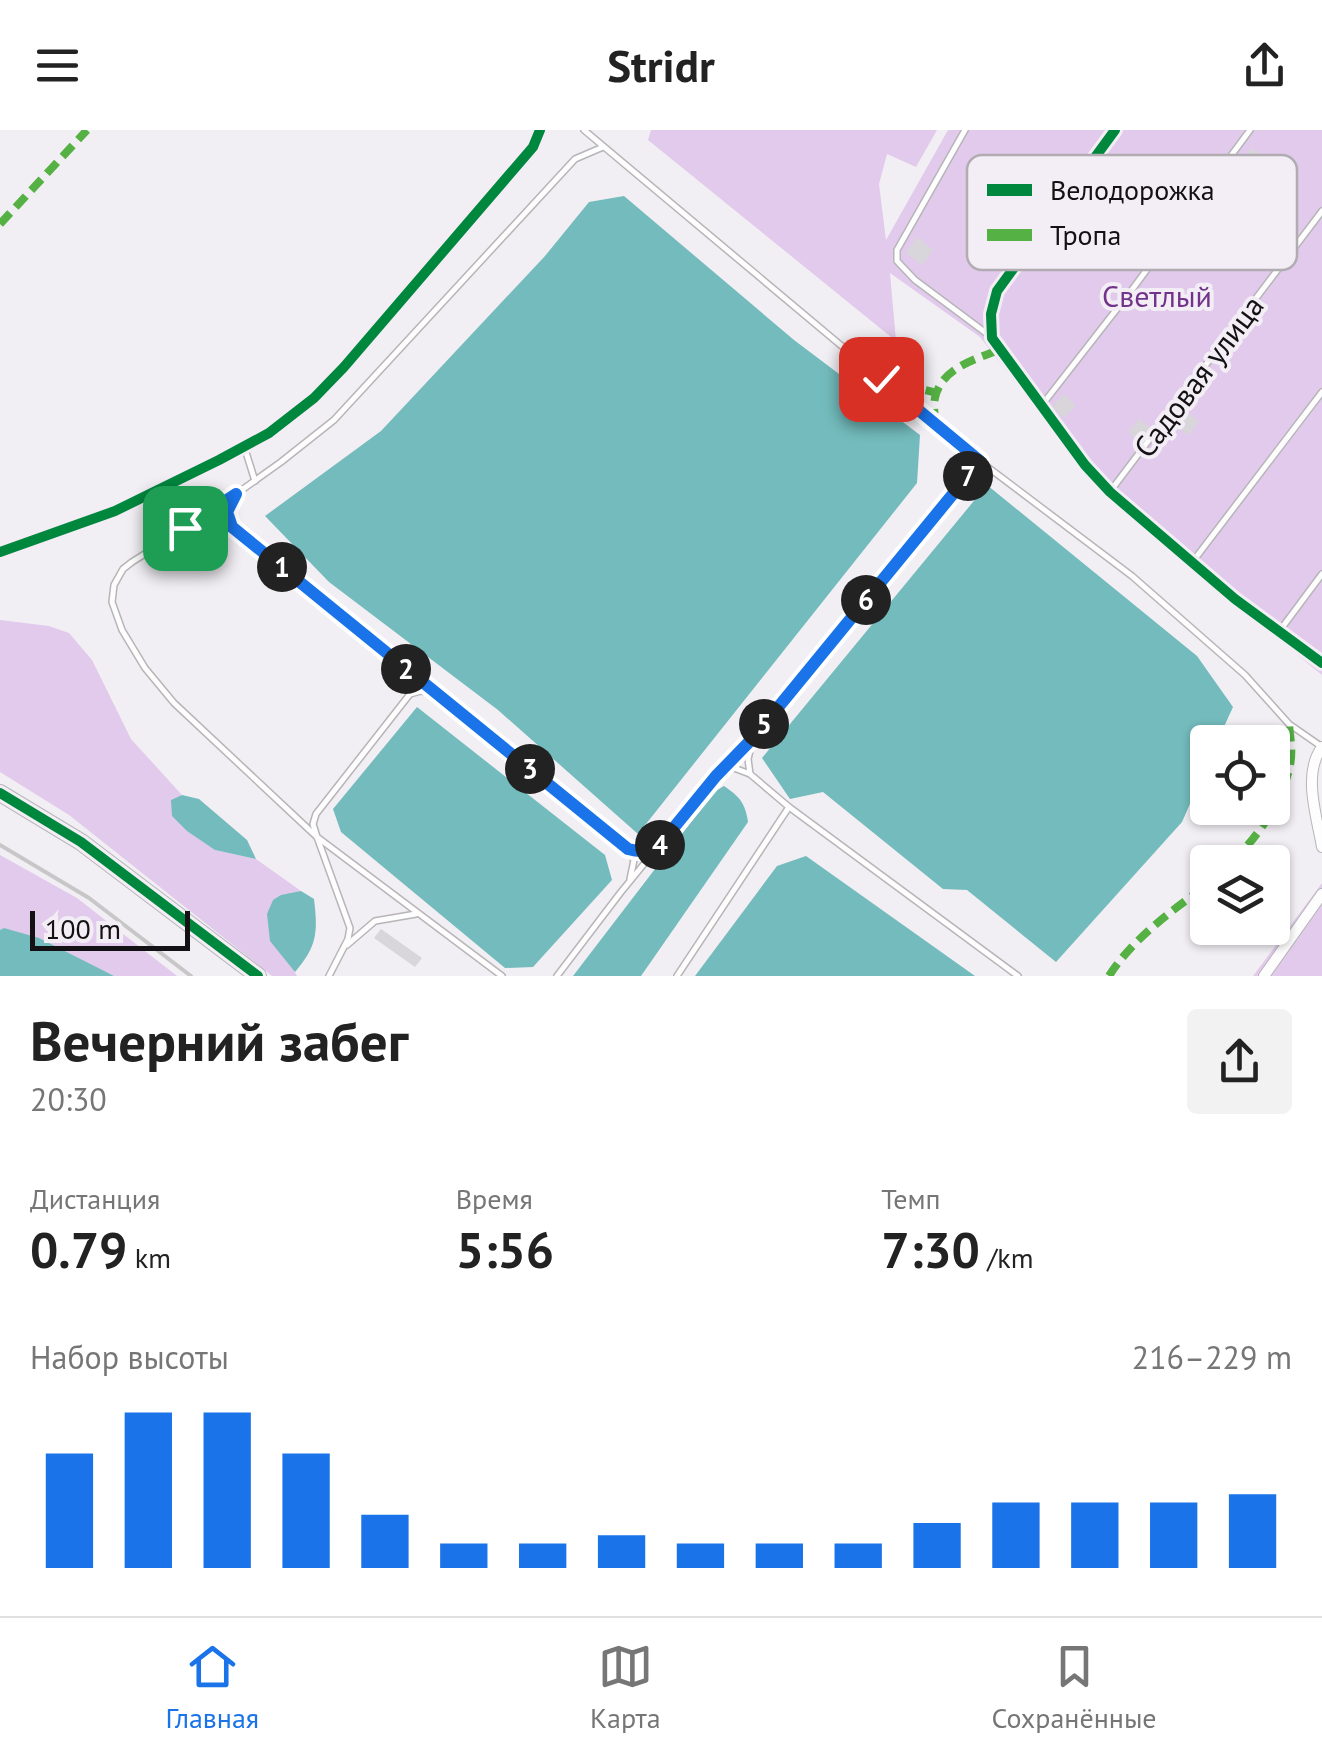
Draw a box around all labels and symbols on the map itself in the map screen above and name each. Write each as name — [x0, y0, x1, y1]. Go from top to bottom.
legend — [967, 155, 1297, 270]
text: Велодорожка — [1050, 171, 1215, 208]
text: Тропа — [1050, 216, 1121, 253]
park label: Светлый — [1102, 276, 1212, 315]
street label: Садовая улица — [1124, 287, 1272, 465]
pin — [839, 337, 924, 422]
pin: 7 — [943, 451, 993, 501]
pin — [143, 486, 228, 571]
pin: 1 — [257, 542, 307, 592]
pin: 6 — [841, 575, 891, 625]
pin: 2 — [381, 644, 431, 694]
pin: 5 — [739, 699, 789, 749]
pin: 3 — [505, 744, 555, 794]
pin: 4 — [635, 820, 685, 870]
scale bar — [30, 906, 190, 950]

